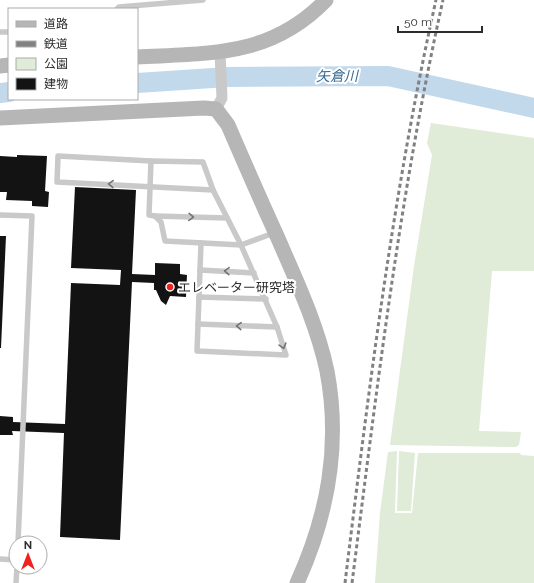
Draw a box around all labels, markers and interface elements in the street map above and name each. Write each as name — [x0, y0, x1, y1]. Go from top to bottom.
legend — [8, 8, 138, 100]
scale bar — [398, 8, 482, 34]
text: 50 m — [404, 15, 432, 29]
text: 道路 — [44, 17, 68, 31]
text: 鉄道 — [44, 37, 68, 51]
text: 公園 — [44, 57, 68, 71]
water label: 矢倉川 — [316, 68, 360, 84]
text: 建物 — [44, 77, 68, 91]
one-way arrow — [108, 180, 114, 189]
one-way arrow — [188, 212, 194, 221]
one-way arrow — [224, 267, 230, 276]
place label: エレベーター研究塔 — [178, 280, 295, 295]
marker: エレベーター研究塔 — [165, 282, 175, 292]
one-way arrow — [236, 321, 242, 330]
one-way arrow — [278, 342, 287, 349]
north arrow — [8, 535, 48, 575]
text: N — [24, 539, 32, 552]

